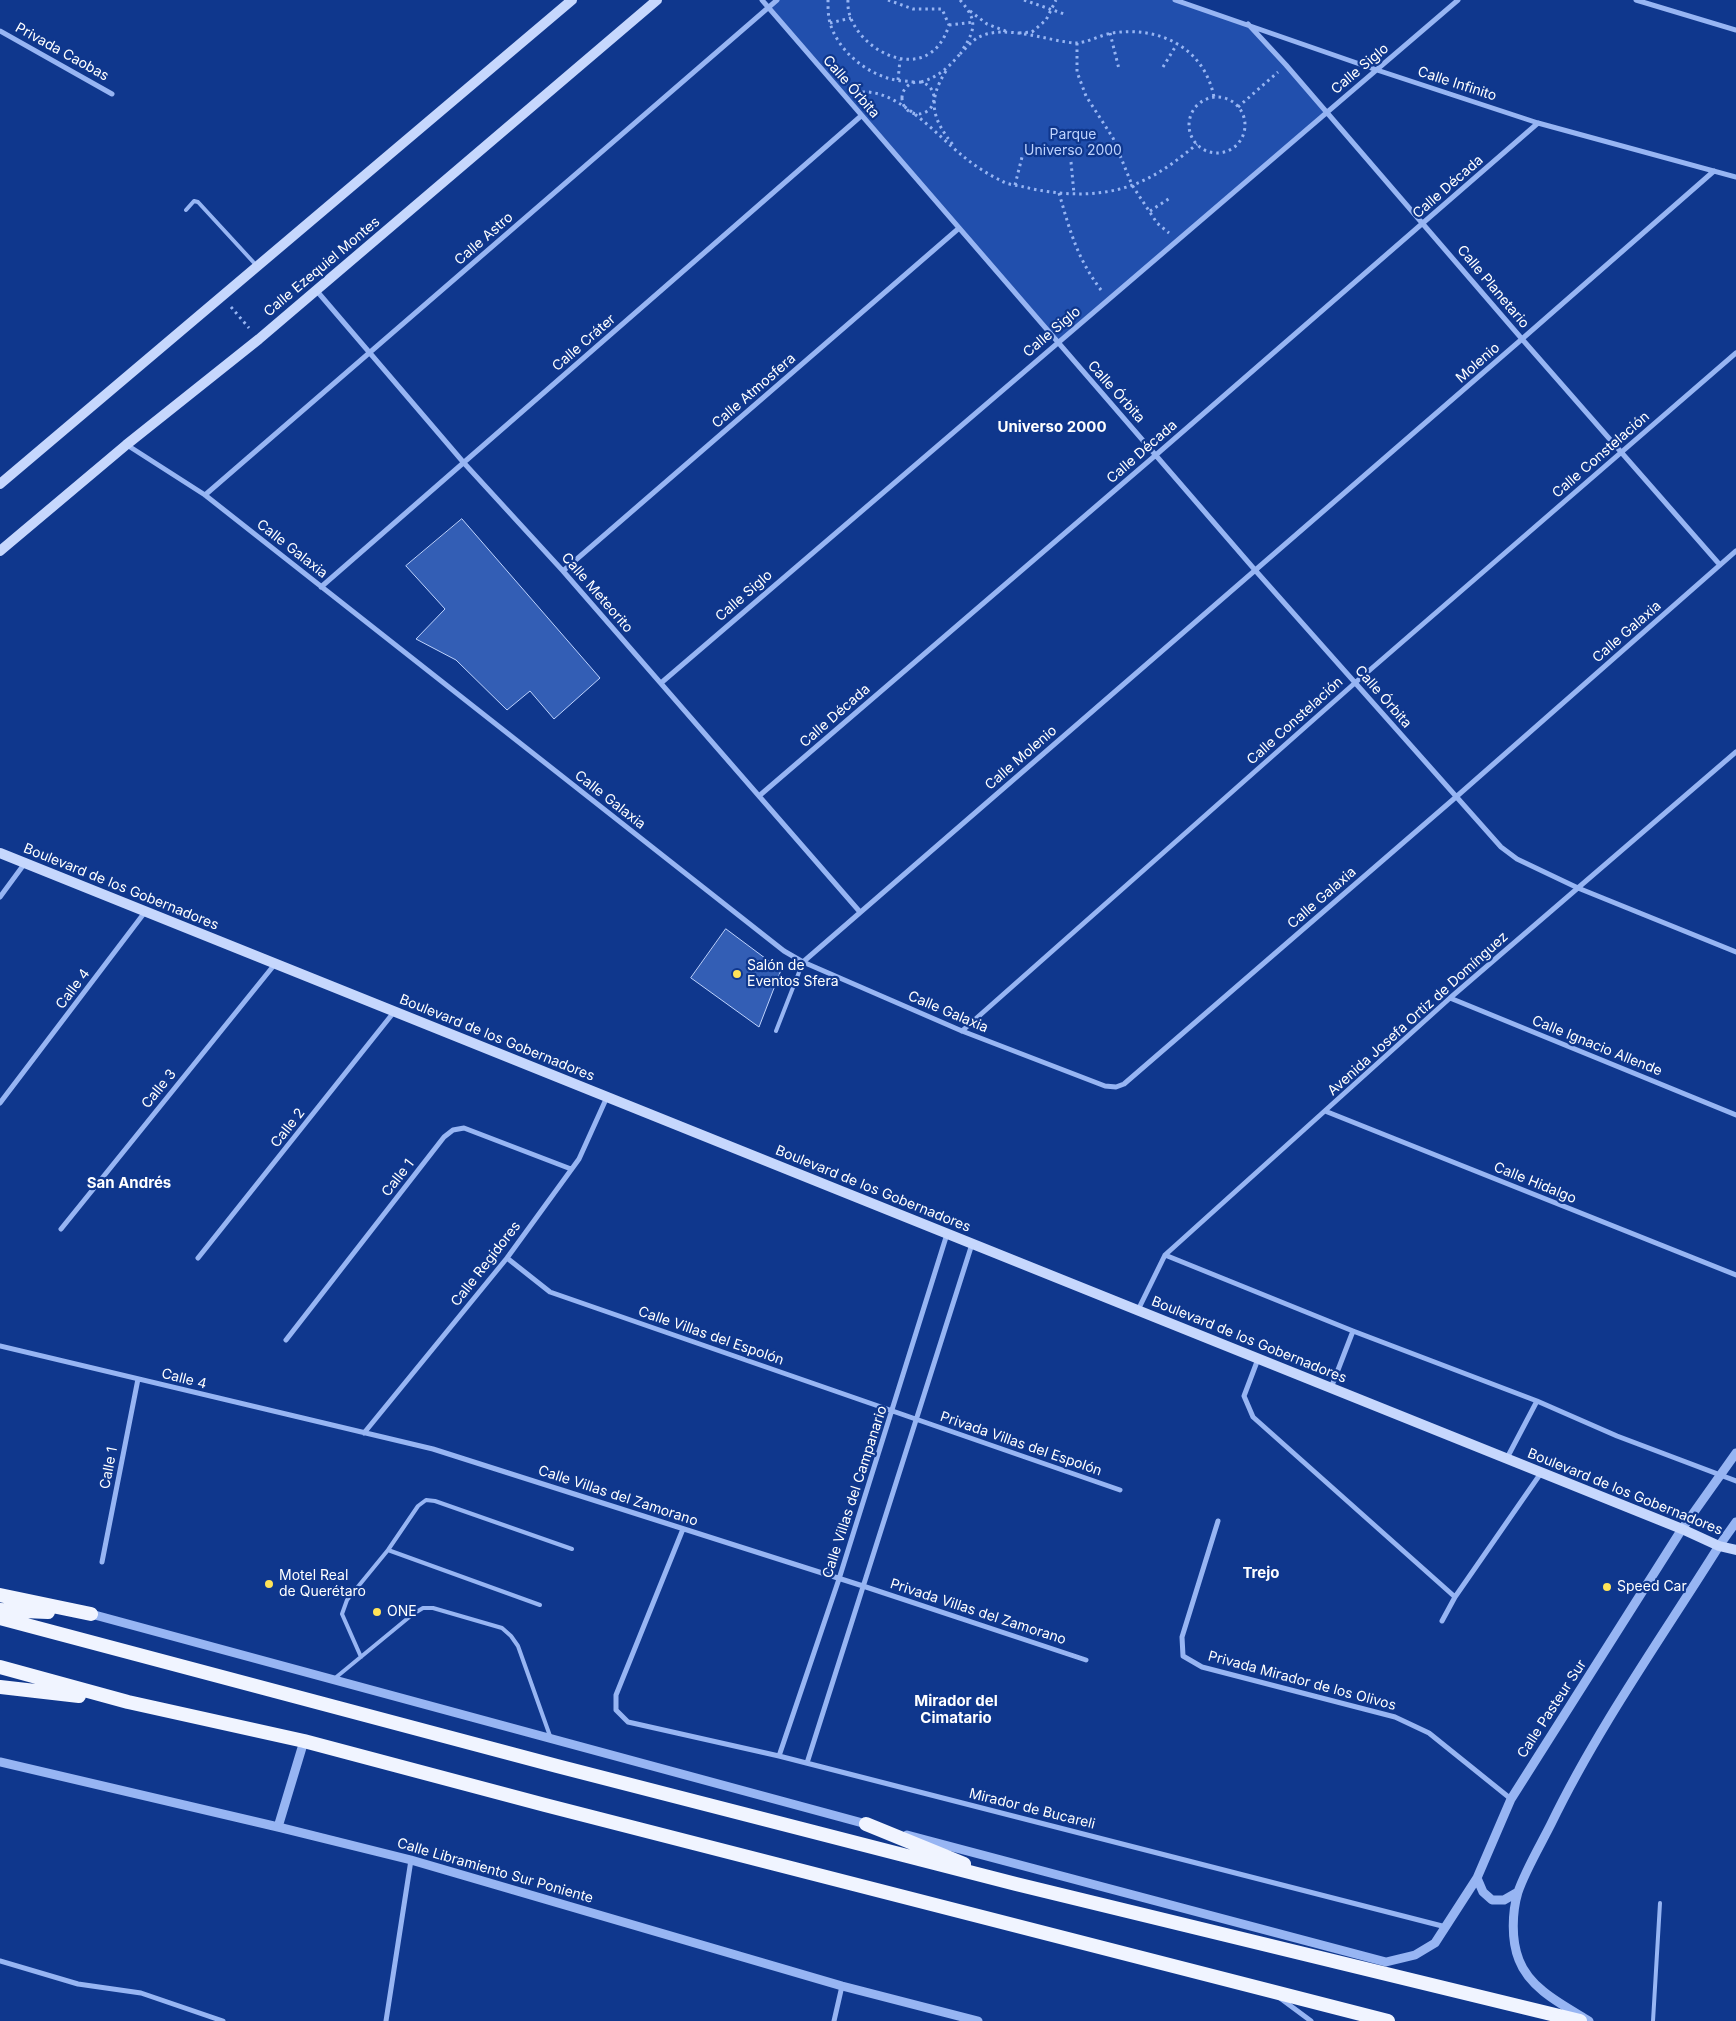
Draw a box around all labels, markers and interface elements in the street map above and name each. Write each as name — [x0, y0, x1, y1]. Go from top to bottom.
street label: Privada Caobas — [12, 19, 112, 85]
street label: Calle Siglo — [1328, 40, 1392, 98]
street label: Calle Órbita — [819, 52, 883, 122]
street label: Calle Infinito — [1415, 63, 1499, 105]
park label: Parque Universo 2000 — [1024, 127, 1122, 160]
street label: Calle Década — [1409, 152, 1487, 222]
street label: Calle Astro — [451, 209, 517, 269]
street label: Calle Ezequiel Montes — [261, 214, 383, 320]
street label: Calle Planetario — [1453, 242, 1533, 332]
street label: Calle Siglo — [1020, 303, 1084, 361]
street label: Calle Cráter — [549, 311, 619, 375]
street label: Molenio — [1453, 339, 1503, 387]
street label: Calle Atmosfera — [709, 350, 799, 432]
street label: Calle Órbita — [1084, 358, 1148, 426]
street label: Calle Constelación — [1549, 408, 1653, 502]
street label: Calle Década — [1103, 417, 1181, 487]
district label: Universo 2000 — [997, 418, 1107, 436]
street label: Calle Galaxia — [253, 516, 331, 582]
street label: Calle Meteorito — [558, 550, 636, 636]
street label: Calle Siglo — [712, 567, 776, 625]
street label: Calle Galaxia — [1589, 598, 1665, 666]
street label: Calle Órbita — [1351, 662, 1415, 732]
street label: Calle Constelación — [1244, 674, 1346, 768]
street label: Calle Década — [796, 681, 874, 751]
street label: Calle Molenio — [982, 722, 1060, 794]
street label: Calle Galaxia — [571, 767, 649, 833]
street label: Boulevard de los Gobernadores — [21, 840, 221, 934]
street label: Calle Galaxia — [1284, 864, 1360, 932]
street label: Avenida Josefa Ortiz de Domínguez — [1324, 929, 1512, 1099]
place label: Salón de Eventos Sfera — [747, 958, 839, 990]
street label: Calle 4 — [52, 966, 94, 1012]
marker: Salón de Eventos Sfera — [731, 968, 743, 980]
street label: Calle Galaxia — [905, 988, 991, 1036]
street label: Boulevard de los Gobernadores — [397, 991, 597, 1085]
street label: Calle Ignacio Allende — [1530, 1012, 1664, 1080]
street label: Calle 3 — [138, 1066, 180, 1112]
street label: Calle 2 — [267, 1105, 309, 1151]
street label: Boulevard de los Gobernadores — [773, 1142, 973, 1236]
street label: Calle 1 — [378, 1156, 418, 1200]
street label: Calle Hidalgo — [1491, 1159, 1579, 1207]
district label: San Andrés — [87, 1174, 171, 1192]
street label: Calle Regidores — [448, 1218, 524, 1310]
street label: Boulevard de los Gobernadores — [1149, 1293, 1349, 1387]
street label: Calle Villas del Espolón — [636, 1303, 786, 1369]
street label: Calle 4 — [160, 1365, 208, 1393]
street label: Calle Villas del Campanario — [819, 1404, 891, 1580]
street label: Privada Villas del Espolón — [938, 1408, 1104, 1480]
street label: Calle 1 — [97, 1445, 121, 1491]
street label: Boulevard de los Gobernadores — [1525, 1445, 1725, 1539]
street label: Calle Villas del Zamorano — [536, 1462, 700, 1530]
district label: Trejo — [1242, 1564, 1280, 1582]
place label: Motel Real de Querétaro — [279, 1568, 366, 1600]
street label: Privada Villas del Zamorano — [888, 1576, 1068, 1648]
marker: Motel Real de Querétaro — [263, 1578, 275, 1590]
place label: Speed Car — [1617, 1579, 1687, 1595]
marker: Speed Car — [1601, 1581, 1613, 1593]
place label: ONE — [387, 1604, 417, 1620]
marker: ONE — [371, 1606, 383, 1618]
street label: Privada Mirador de los Olivos — [1206, 1648, 1398, 1714]
street label: Calle Pasteur Sur — [1514, 1657, 1590, 1761]
district label: Mirador del Cimatario — [914, 1692, 998, 1727]
street label: Mirador de Bucareli — [967, 1785, 1097, 1833]
street label: Calle Libramiento Sur Poniente — [395, 1835, 595, 1907]

